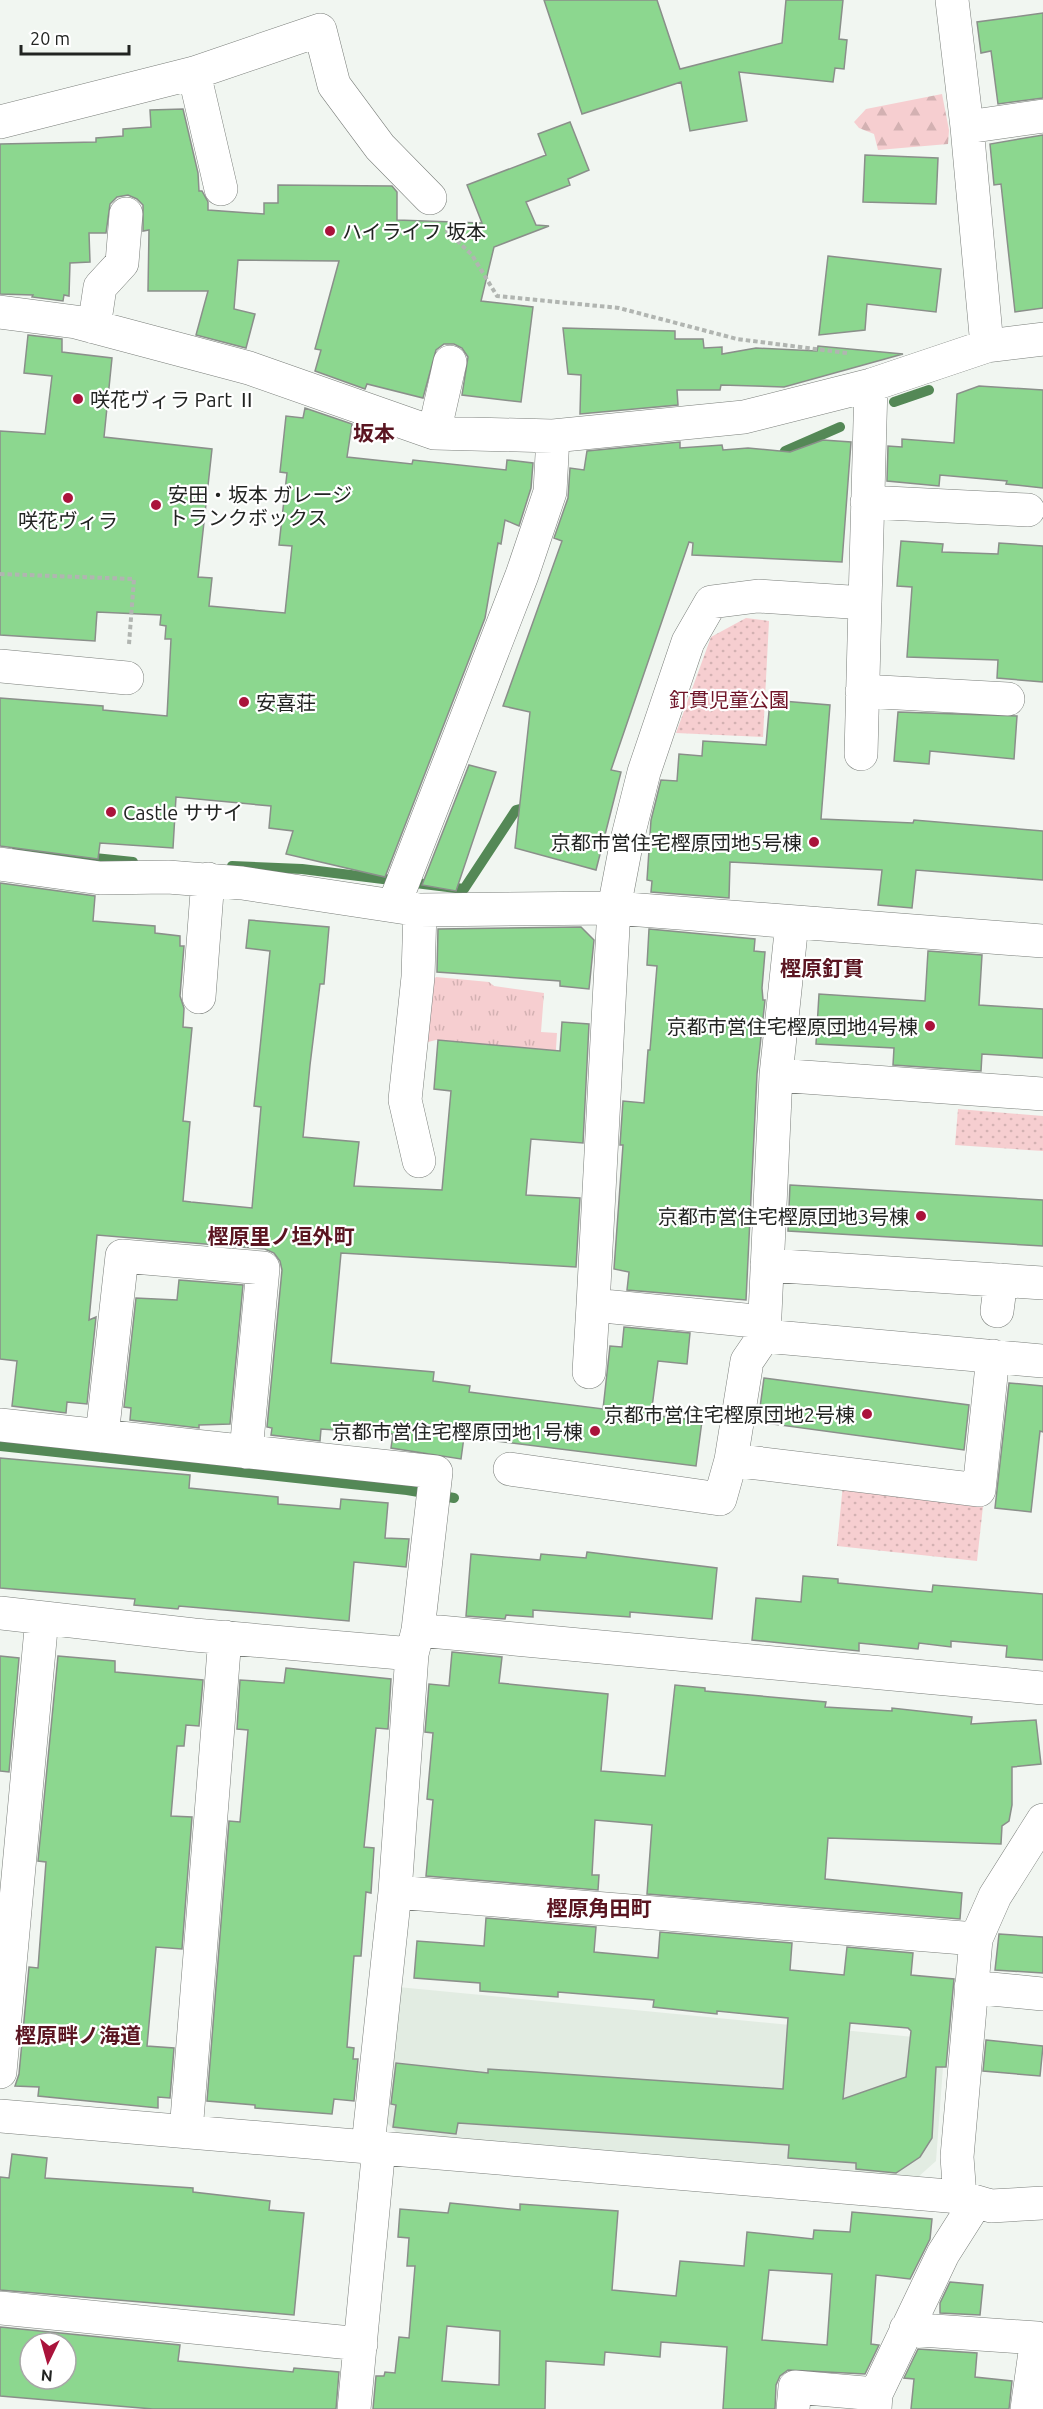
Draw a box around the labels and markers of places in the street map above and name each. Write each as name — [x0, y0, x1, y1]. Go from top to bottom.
place label: ハイライフ 坂本 — [342, 220, 486, 243]
marker: ハイライフ 坂本 — [323, 224, 337, 238]
place label: 咲花ヴィラ Part Ⅱ — [90, 388, 257, 411]
marker: 咲花ヴィラ Part Ⅱ — [71, 392, 85, 406]
place label: 安田・坂本 ガレージ トランクボックス — [168, 483, 352, 529]
marker: 咲花ヴィラ — [61, 491, 75, 505]
marker: 安田・坂本 ガレージ トランクボックス — [149, 498, 163, 512]
place label: 咲花ヴィラ — [18, 509, 118, 532]
place label: 安喜荘 — [256, 691, 316, 714]
marker: 安喜荘 — [237, 695, 251, 709]
place label: Castle ササイ — [123, 801, 243, 824]
marker: Castle ササイ — [104, 805, 118, 819]
place label: 京都市営住宅樫原団地5号棟 — [551, 831, 802, 854]
marker: 京都市営住宅樫原団地5号棟 — [807, 835, 821, 849]
place label: 京都市営住宅樫原団地4号棟 — [667, 1015, 918, 1038]
marker: 京都市営住宅樫原団地4号棟 — [923, 1019, 937, 1033]
place label: 京都市営住宅樫原団地3号棟 — [658, 1205, 909, 1228]
marker: 京都市営住宅樫原団地3号棟 — [914, 1209, 928, 1223]
place label: 京都市営住宅樫原団地2号棟 — [604, 1403, 855, 1426]
marker: 京都市営住宅樫原団地2号棟 — [860, 1407, 874, 1421]
place label: 京都市営住宅樫原団地1号棟 — [332, 1420, 583, 1443]
marker: 京都市営住宅樫原団地1号棟 — [588, 1424, 602, 1438]

